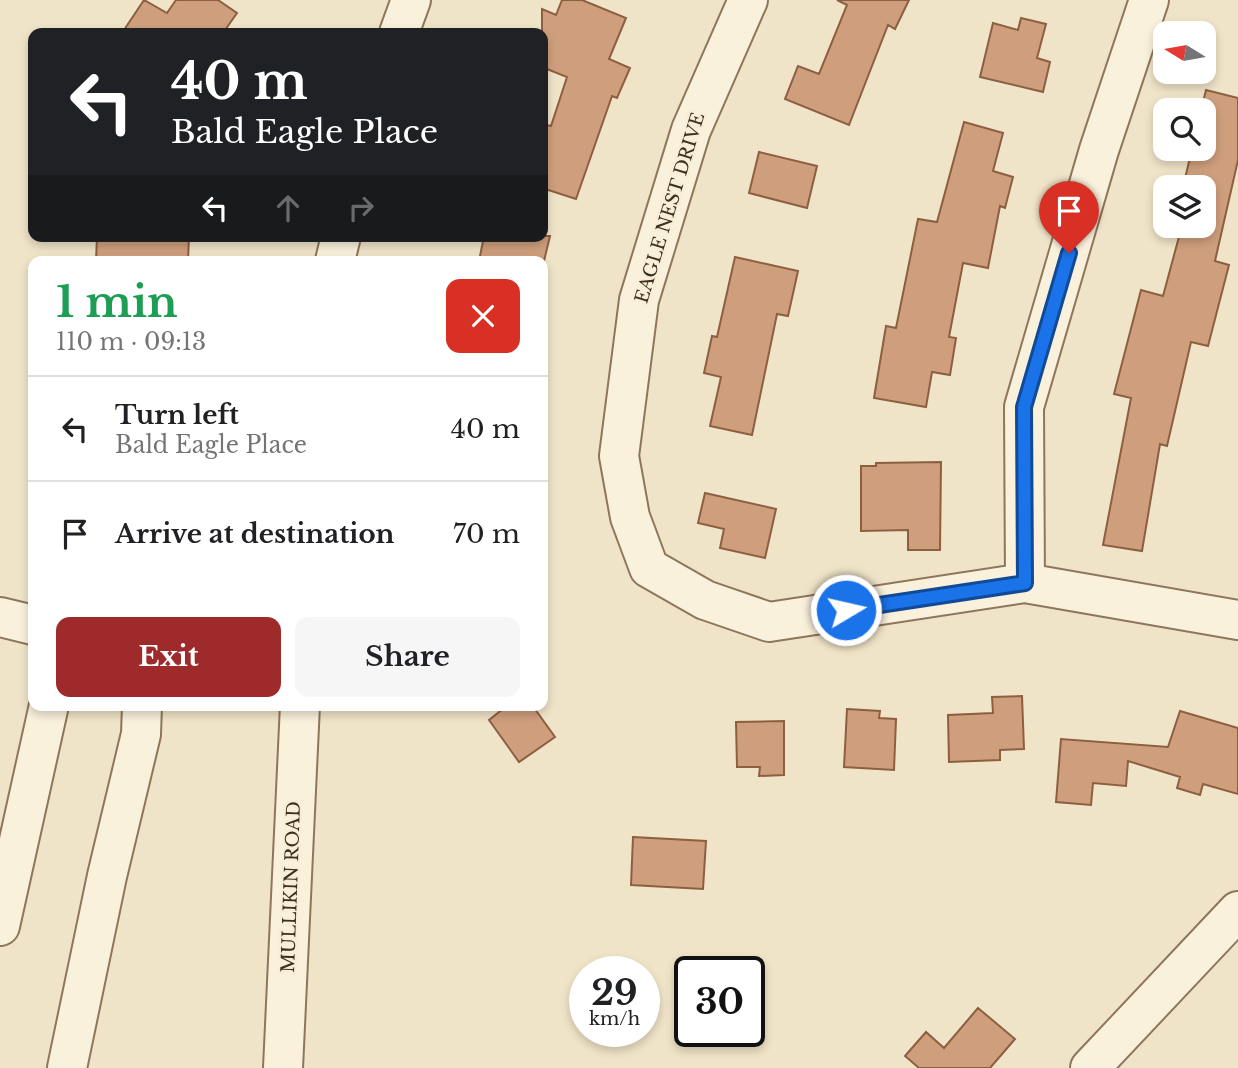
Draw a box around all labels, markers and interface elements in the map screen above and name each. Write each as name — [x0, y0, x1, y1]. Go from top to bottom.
north arrow — [1153, 21, 1216, 84]
map controls — [1153, 21, 1216, 238]
text: 40 m — [171, 51, 308, 112]
icon: left — [56, 56, 147, 147]
button: search — [1153, 98, 1216, 161]
street label: EAGLE NEST DRIVE — [631, 110, 709, 306]
text: Bald Eagle Place — [171, 112, 438, 152]
button: layers — [1153, 175, 1216, 238]
pin — [1039, 181, 1099, 253]
icon: left — [196, 189, 234, 227]
icon: ahead — [269, 189, 307, 227]
icon: right — [342, 189, 380, 227]
icon: arrive — [1050, 192, 1088, 230]
text: 1 min — [56, 276, 178, 328]
button: close — [446, 279, 520, 353]
text: 110 m · 09:13 — [56, 328, 206, 356]
text: Turn left — [115, 399, 239, 431]
icon: left — [56, 410, 94, 448]
text: 40 m — [451, 413, 520, 445]
text: Bald Eagle Place — [115, 431, 307, 459]
icon: arrive — [56, 515, 94, 553]
text: Arrive at destination — [115, 518, 395, 550]
text: 70 m — [453, 518, 520, 550]
position arrow — [809, 573, 883, 647]
button: Exit — [56, 617, 281, 697]
button: Share — [295, 617, 520, 697]
street label: MULLIKIN ROAD — [277, 801, 305, 973]
speed limit sign: 30 — [674, 956, 765, 1047]
text: 29 — [591, 971, 638, 1014]
text: km/h — [589, 1008, 640, 1030]

